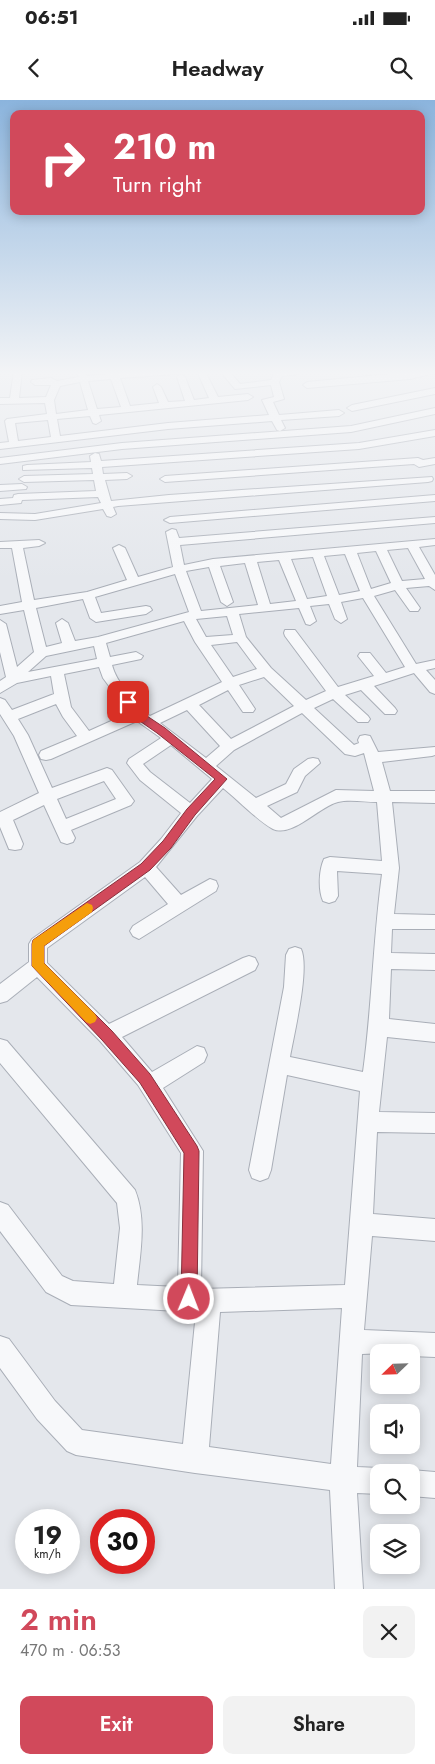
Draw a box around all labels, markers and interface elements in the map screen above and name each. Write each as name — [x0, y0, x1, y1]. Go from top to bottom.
text: 06:51 — [25, 4, 78, 31]
text: Headway — [171, 52, 264, 84]
icon: back — [20, 54, 48, 82]
icon: search — [387, 54, 415, 82]
text: 210 m — [113, 122, 216, 172]
icon: right — [30, 130, 95, 195]
text: Turn right — [113, 168, 201, 200]
pin — [107, 681, 149, 723]
icon: arrive — [114, 688, 142, 716]
position arrow — [162, 1272, 214, 1324]
north arrow — [370, 1344, 420, 1394]
map controls — [370, 1344, 420, 1574]
button: sound — [370, 1404, 420, 1454]
button: search — [370, 1464, 420, 1514]
speed limit sign: 30 — [90, 1509, 155, 1574]
text: 19 — [33, 1517, 62, 1553]
button: layers — [370, 1524, 420, 1574]
text: km/h — [34, 1545, 61, 1563]
text: 2 min — [20, 1598, 97, 1641]
button: close — [363, 1606, 415, 1658]
text: 470 m · 06:53 — [20, 1639, 120, 1662]
button: Exit — [20, 1696, 213, 1754]
button: Share — [223, 1696, 415, 1754]

